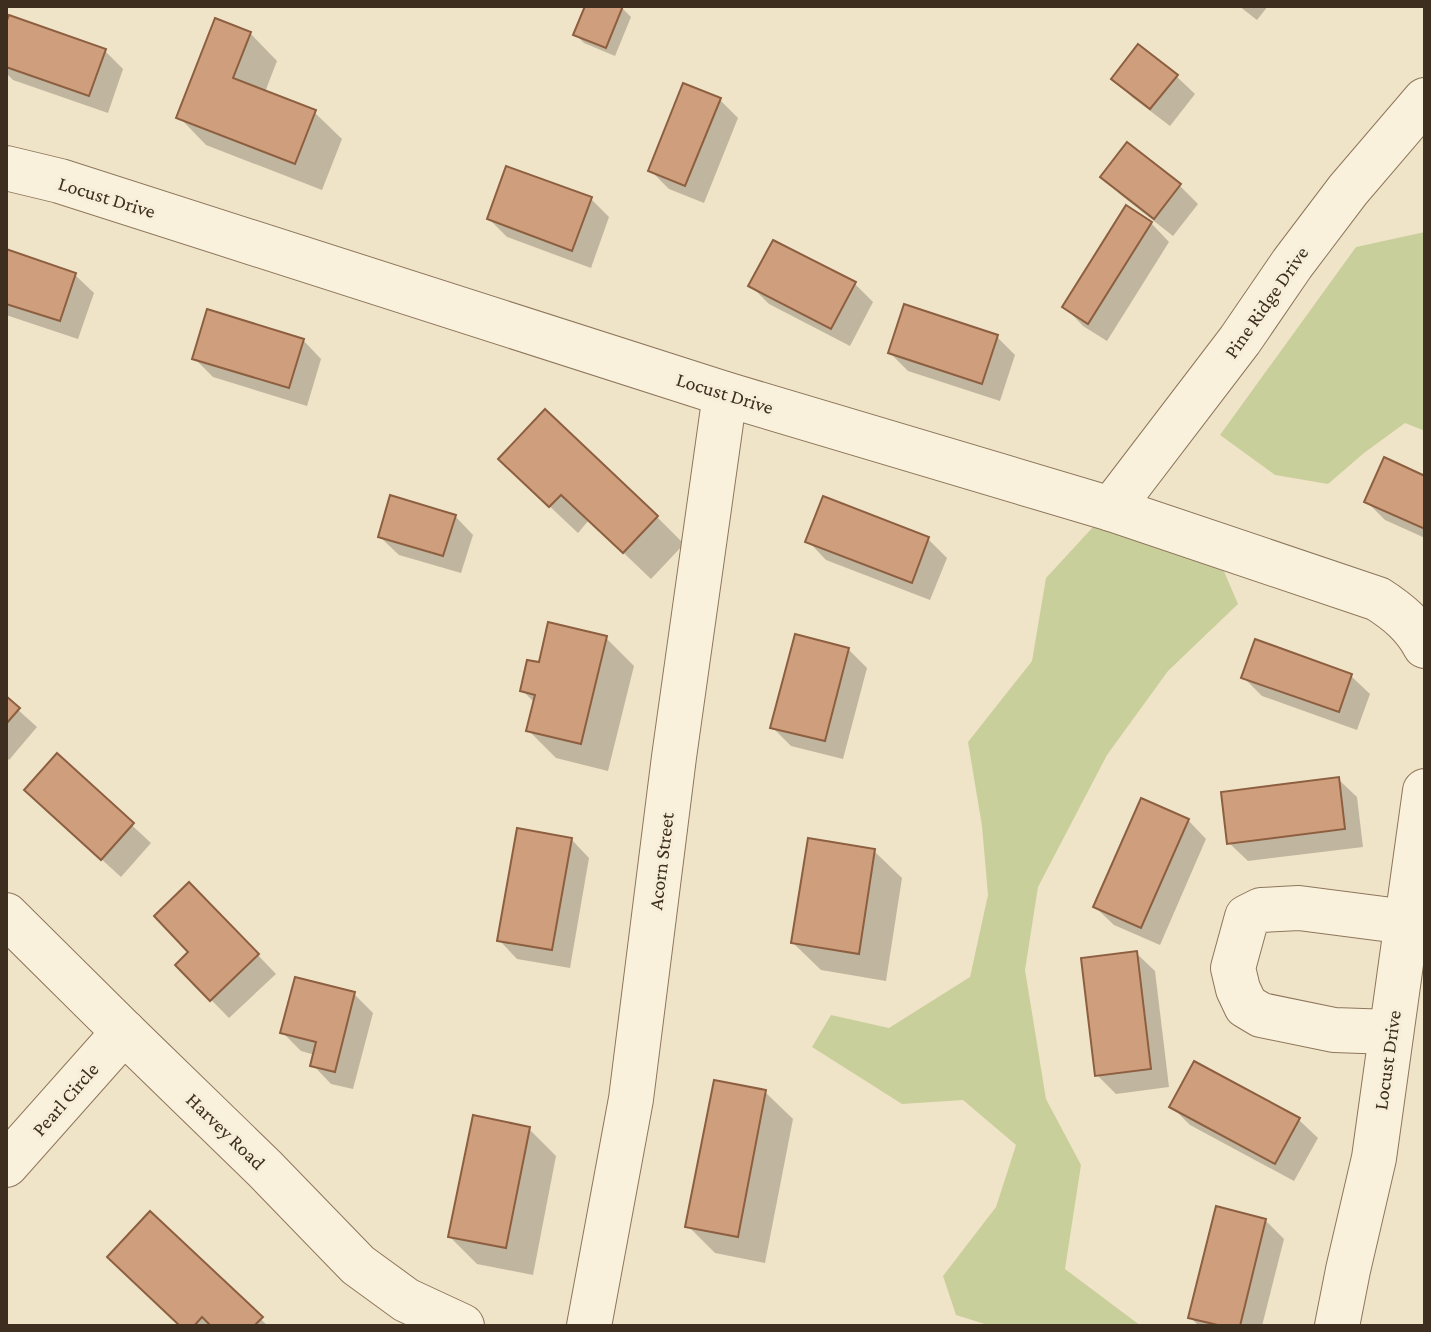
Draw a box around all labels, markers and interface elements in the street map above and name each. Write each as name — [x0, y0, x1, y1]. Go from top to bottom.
street label: Locust Drive — [56, 172, 158, 222]
street label: Pine Ridge Drive — [1219, 242, 1314, 363]
street label: Locust Drive — [674, 368, 776, 418]
street label: Acorn Street — [644, 811, 678, 911]
street label: Locust Drive — [1369, 1008, 1405, 1111]
street label: Pearl Circle — [27, 1058, 103, 1140]
street label: Harvey Road — [181, 1088, 270, 1175]

